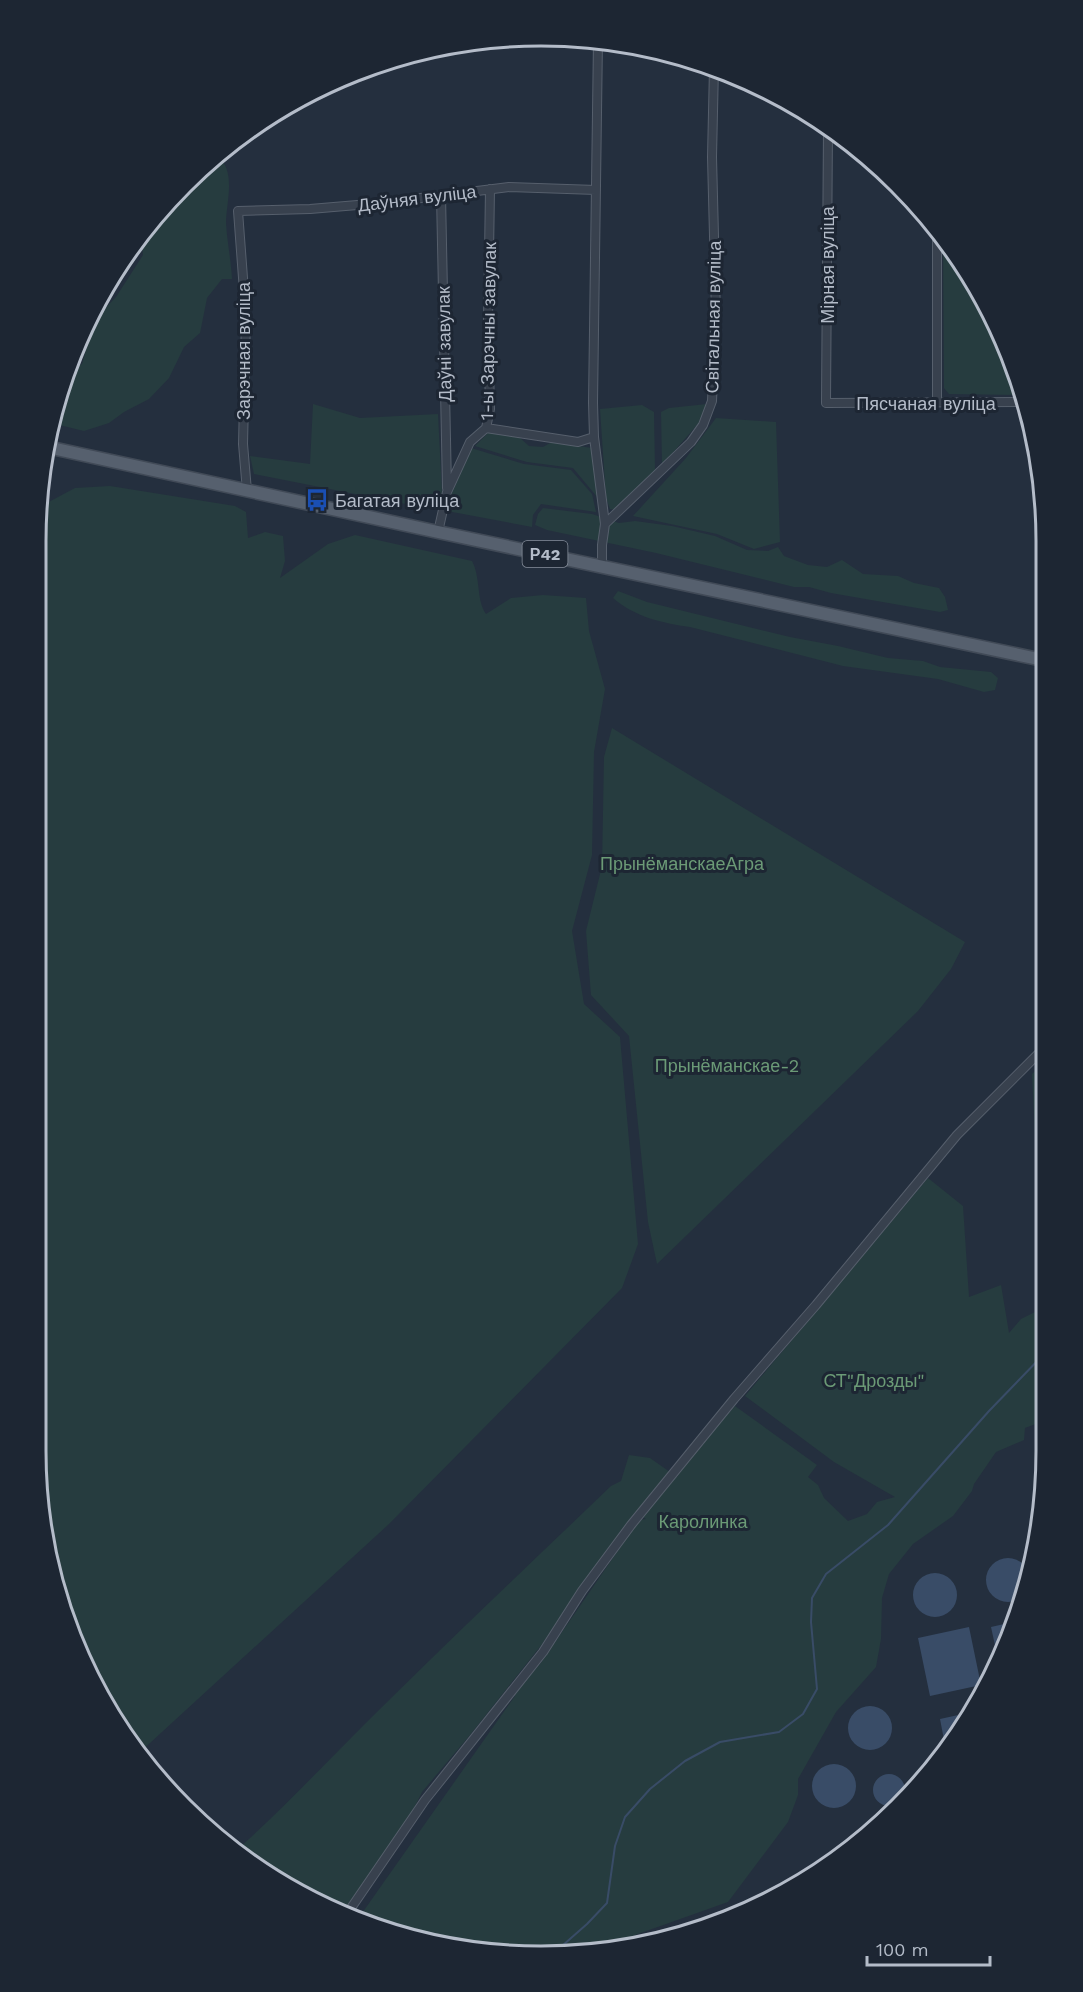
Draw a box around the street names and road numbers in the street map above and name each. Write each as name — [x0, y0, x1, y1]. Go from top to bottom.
street label: Даўняя вуліца — [356, 180, 478, 216]
street label: Мірная вуліца — [817, 205, 838, 324]
street label: Світальная вуліца — [701, 239, 725, 394]
street label: 1-ы Зарэчны завулак — [476, 242, 500, 420]
street label: Зарэчная вуліца — [233, 281, 254, 420]
street label: Даўні завулак — [432, 286, 456, 402]
street label: Пясчаная вуліца — [856, 393, 997, 414]
road number: Р42 — [522, 541, 568, 567]

